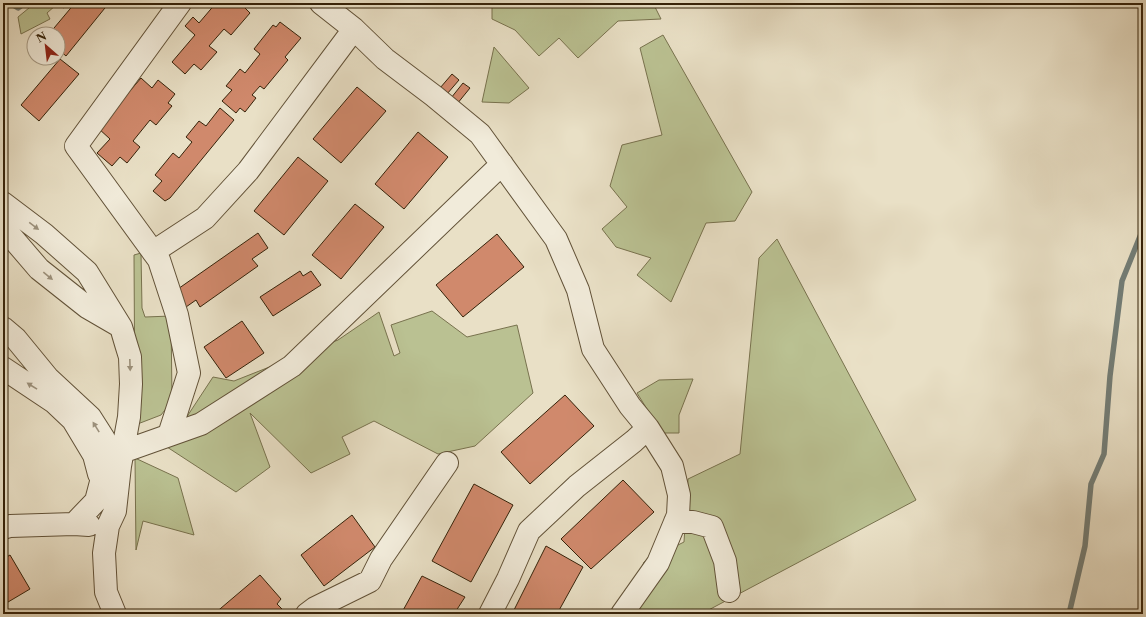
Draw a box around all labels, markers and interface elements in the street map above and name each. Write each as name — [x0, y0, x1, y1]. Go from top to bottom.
north arrow — [26, 26, 66, 66]
text: N — [34, 29, 49, 46]
one-way arrow — [29, 222, 40, 231]
one-way arrow — [43, 272, 54, 281]
one-way arrow — [127, 359, 133, 372]
one-way arrow — [26, 383, 38, 390]
one-way arrow — [93, 421, 100, 433]

